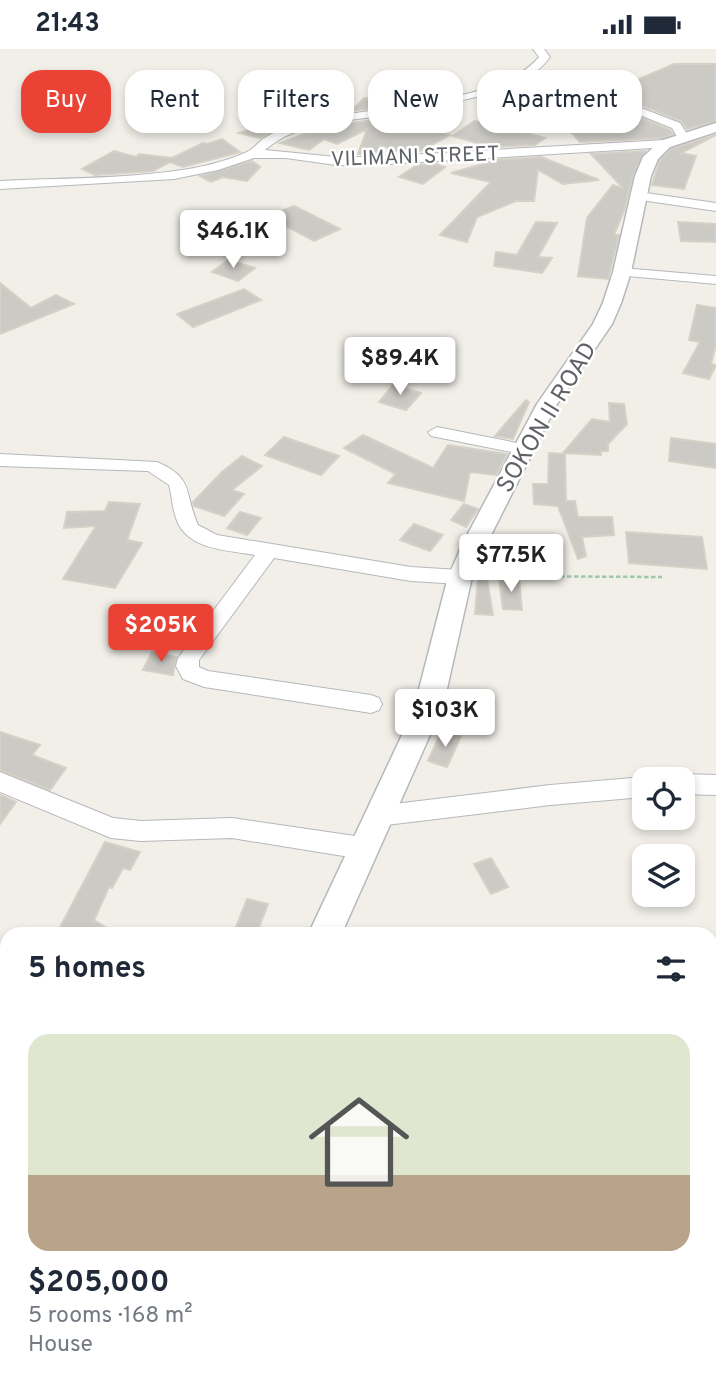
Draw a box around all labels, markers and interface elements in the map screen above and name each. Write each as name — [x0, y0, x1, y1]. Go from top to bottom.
text: 21:43 — [35, 8, 100, 41]
chip: Buy — [21, 70, 111, 133]
chip: Rent — [125, 70, 224, 133]
chip: Filters — [238, 70, 354, 133]
chip: New — [368, 70, 463, 133]
chip: Apartment — [477, 70, 642, 133]
street label: VILIMANI STREET — [330, 141, 500, 174]
pin: $46.1K — [176, 211, 290, 270]
text: $46.1K — [196, 218, 270, 247]
pin: $89.4K — [343, 337, 457, 397]
street label: SOKON II ROAD — [491, 337, 604, 499]
text: $89.4K — [360, 345, 440, 374]
pin: $77.5K — [454, 535, 568, 594]
text: $77.5K — [475, 542, 547, 571]
pin: $205K — [112, 605, 210, 664]
text: $205K — [124, 612, 198, 641]
pin: $103K — [396, 689, 494, 749]
text: $103K — [411, 697, 479, 726]
map controls — [632, 767, 695, 907]
button: locate — [632, 767, 695, 830]
button: layers — [632, 844, 695, 907]
icon: filters — [652, 950, 690, 988]
text: 5 homes — [28, 951, 146, 988]
icon: home — [296, 1079, 422, 1205]
text: $205,000 — [28, 1265, 169, 1302]
text: 5 rooms · 168 m² — [28, 1302, 193, 1331]
text: House — [28, 1331, 93, 1360]

